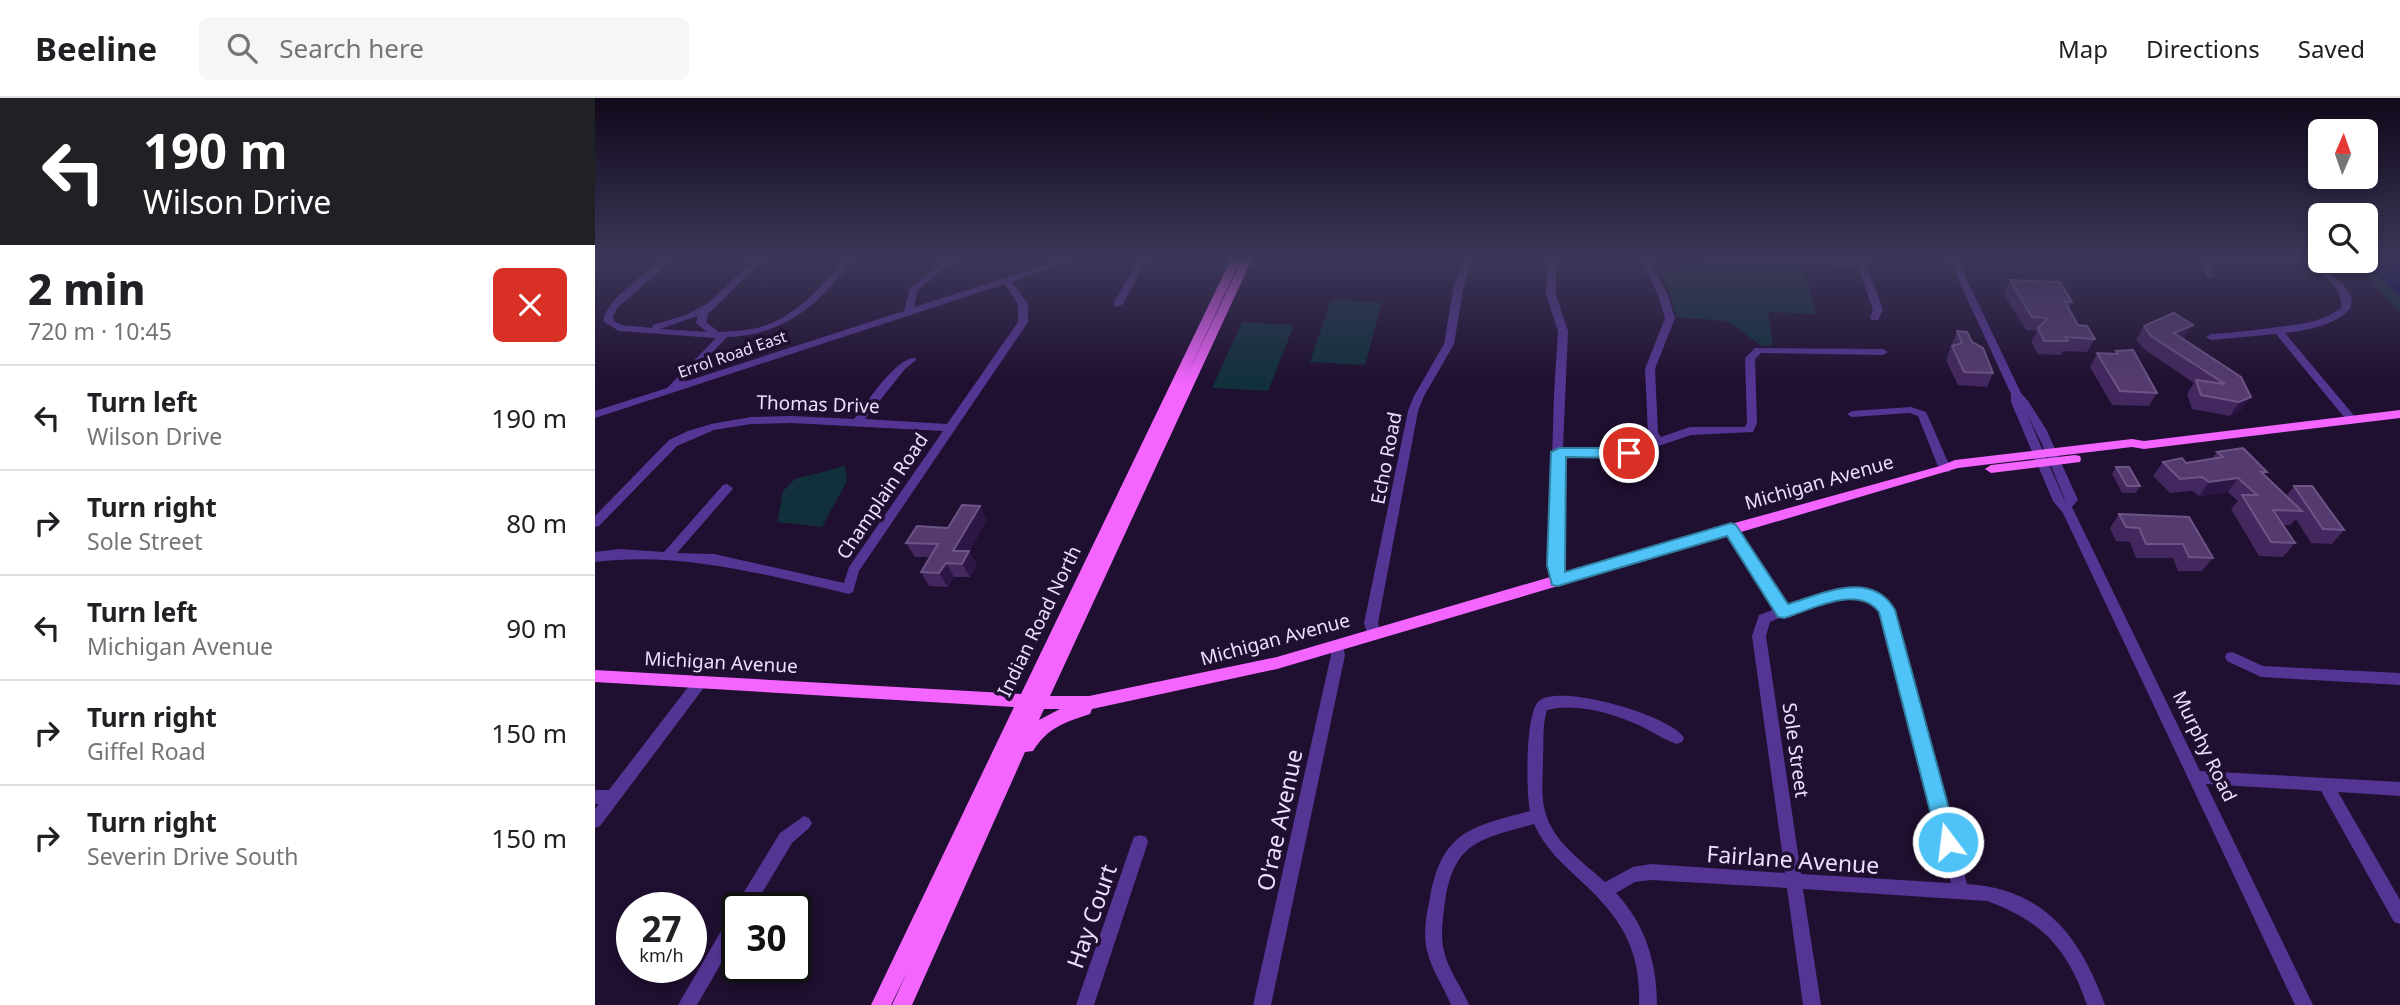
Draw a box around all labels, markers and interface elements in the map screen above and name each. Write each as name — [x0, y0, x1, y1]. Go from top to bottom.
search box — [199, 17, 689, 80]
text: Beeline — [35, 26, 157, 71]
icon: search — [223, 29, 261, 67]
text: Search here — [279, 30, 424, 66]
text: Map — [2058, 32, 2108, 65]
text: Directions — [2146, 32, 2260, 65]
text: Saved — [2298, 32, 2365, 65]
text: 190 m — [143, 117, 288, 183]
north arrow — [2308, 119, 2378, 189]
map controls — [2308, 119, 2378, 273]
icon: left — [28, 126, 119, 217]
text: Wilson Drive — [143, 180, 331, 223]
button: search — [2308, 203, 2378, 273]
text: 2 min — [28, 260, 145, 317]
button: close — [493, 268, 567, 342]
text: 720 m · 10:45 — [28, 315, 172, 347]
street label: Errol Road East — [675, 325, 790, 383]
text: Turn left — [87, 384, 198, 420]
street label: Thomas Drive — [756, 389, 880, 419]
icon: left — [28, 399, 66, 437]
text: 190 m — [491, 400, 567, 436]
street label: Echo Road — [1364, 410, 1408, 506]
text: Wilson Drive — [87, 420, 222, 452]
pin — [1599, 423, 1659, 483]
street label: Champlain Road — [830, 428, 934, 564]
icon: arrive — [1610, 434, 1648, 472]
street label: Michigan Avenue — [1742, 448, 1896, 516]
text: Turn right — [87, 489, 217, 525]
icon: right — [28, 504, 66, 542]
text: 80 m — [506, 505, 567, 541]
text: Sole Street — [87, 525, 203, 557]
street label: Indian Road North — [991, 541, 1087, 701]
text: Turn left — [87, 594, 198, 630]
street label: Michigan Avenue — [1197, 607, 1353, 671]
icon: left — [28, 609, 66, 647]
text: 90 m — [506, 610, 567, 646]
text: Michigan Avenue — [87, 630, 273, 662]
street label: Michigan Avenue — [644, 645, 798, 679]
street label: Murphy Road — [2167, 686, 2243, 806]
text: Turn right — [87, 699, 217, 735]
street label: Sole Street — [1776, 701, 1816, 799]
icon: right — [28, 714, 66, 752]
text: 150 m — [491, 715, 567, 751]
text: Giffel Road — [87, 735, 206, 767]
street label: O'rae Avenue — [1248, 746, 1310, 894]
text: Turn right — [87, 804, 217, 840]
position arrow — [1911, 805, 1985, 879]
icon: right — [28, 819, 66, 857]
text: 150 m — [491, 820, 567, 856]
street label: Fairlane Avenue — [1706, 837, 1880, 881]
text: Severin Drive South — [87, 840, 299, 872]
street label: Hay Court — [1058, 860, 1124, 972]
speed limit sign: 30 — [721, 892, 812, 983]
text: 27 — [641, 905, 682, 952]
text: km/h — [639, 943, 684, 967]

